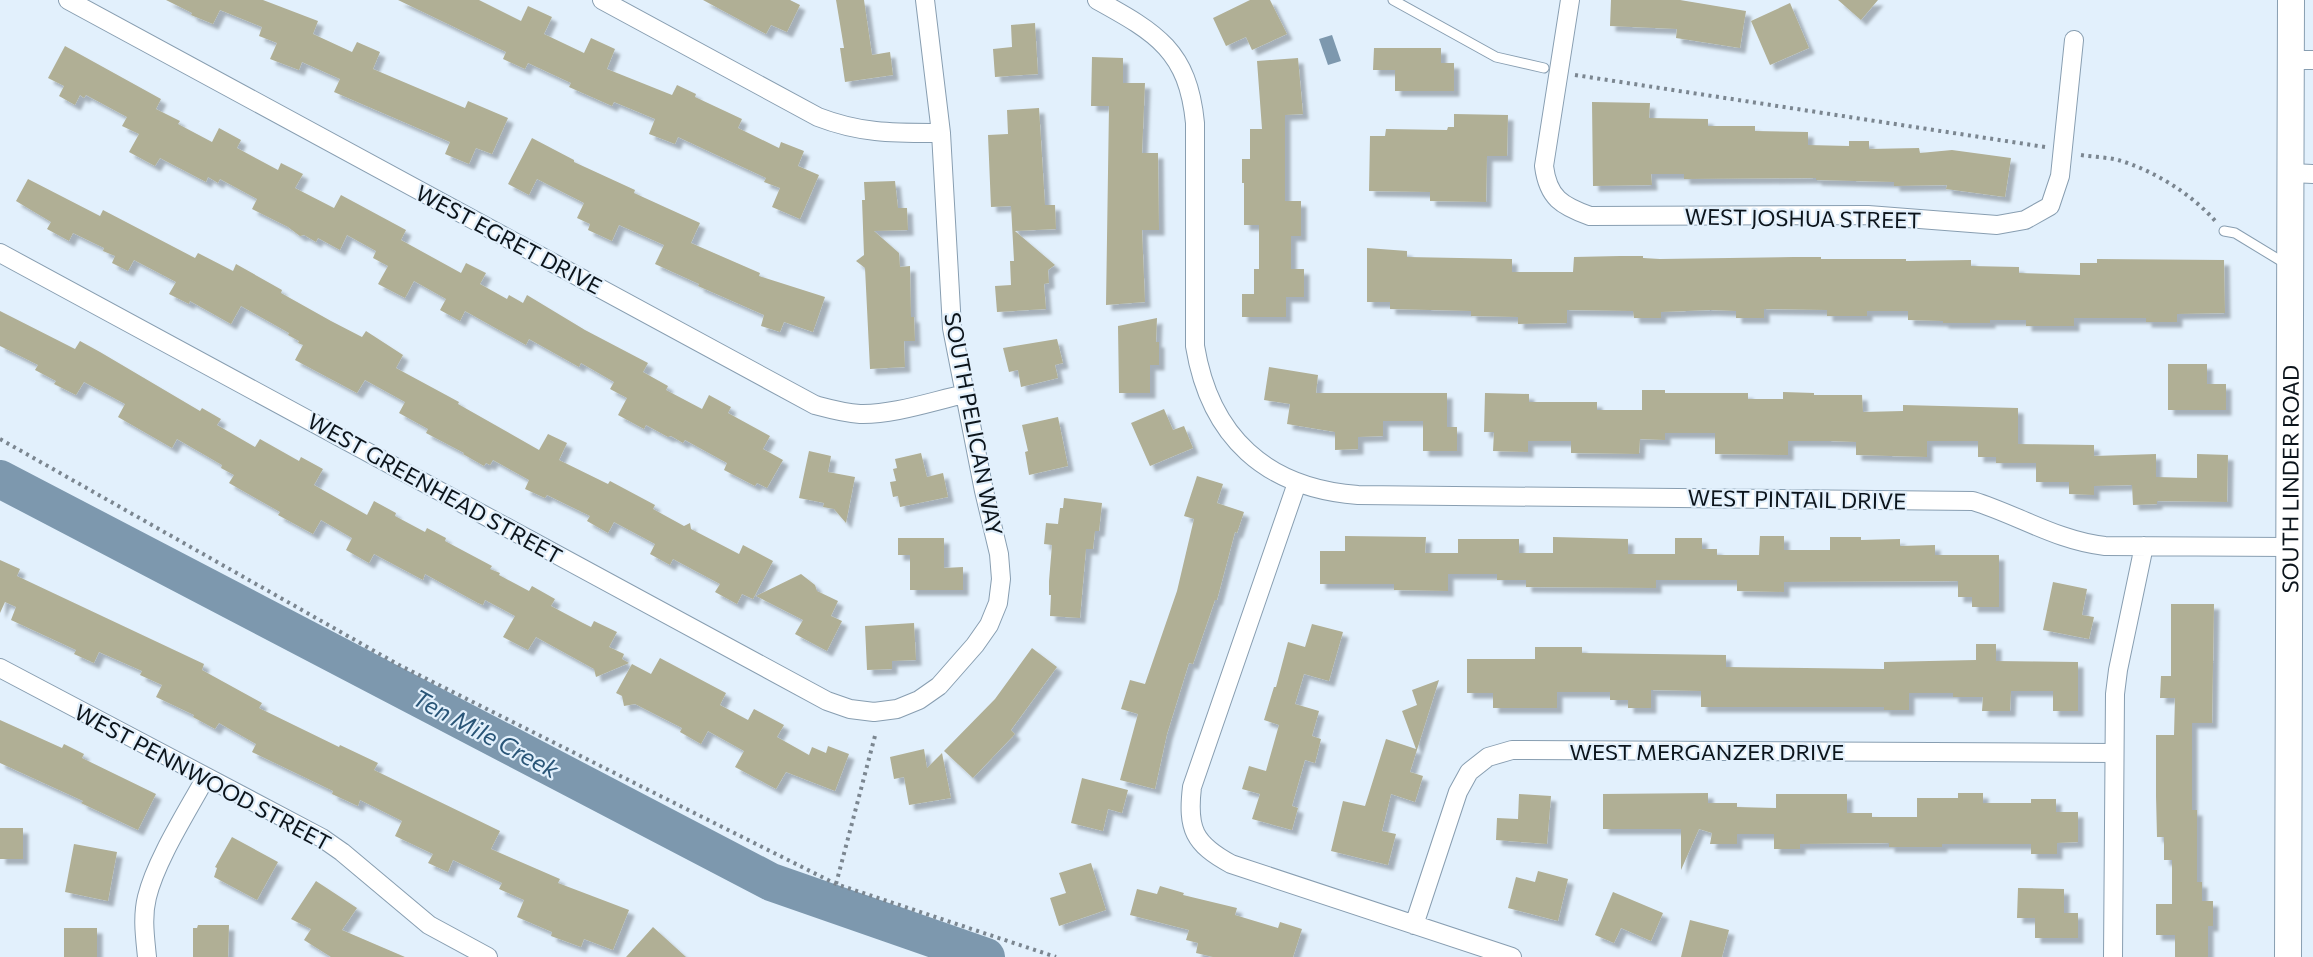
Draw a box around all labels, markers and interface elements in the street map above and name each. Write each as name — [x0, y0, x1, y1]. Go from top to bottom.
street label: WEST EGRET DRIVE — [411, 178, 607, 300]
street label: WEST JOSHUA STREET — [1684, 202, 1922, 234]
street label: SOUTH PELICAN WAY — [939, 310, 1009, 538]
street label: SOUTH LINDER ROAD — [2276, 365, 2303, 593]
street label: WEST GREENHEAD STREET — [303, 407, 567, 569]
street label: WEST PINTAIL DRIVE — [1688, 484, 1906, 514]
water label: Ten Mile Creek — [408, 682, 565, 784]
street label: WEST PENNWOOD STREET — [70, 698, 336, 856]
street label: WEST MERGANZER DRIVE — [1570, 738, 1844, 765]

